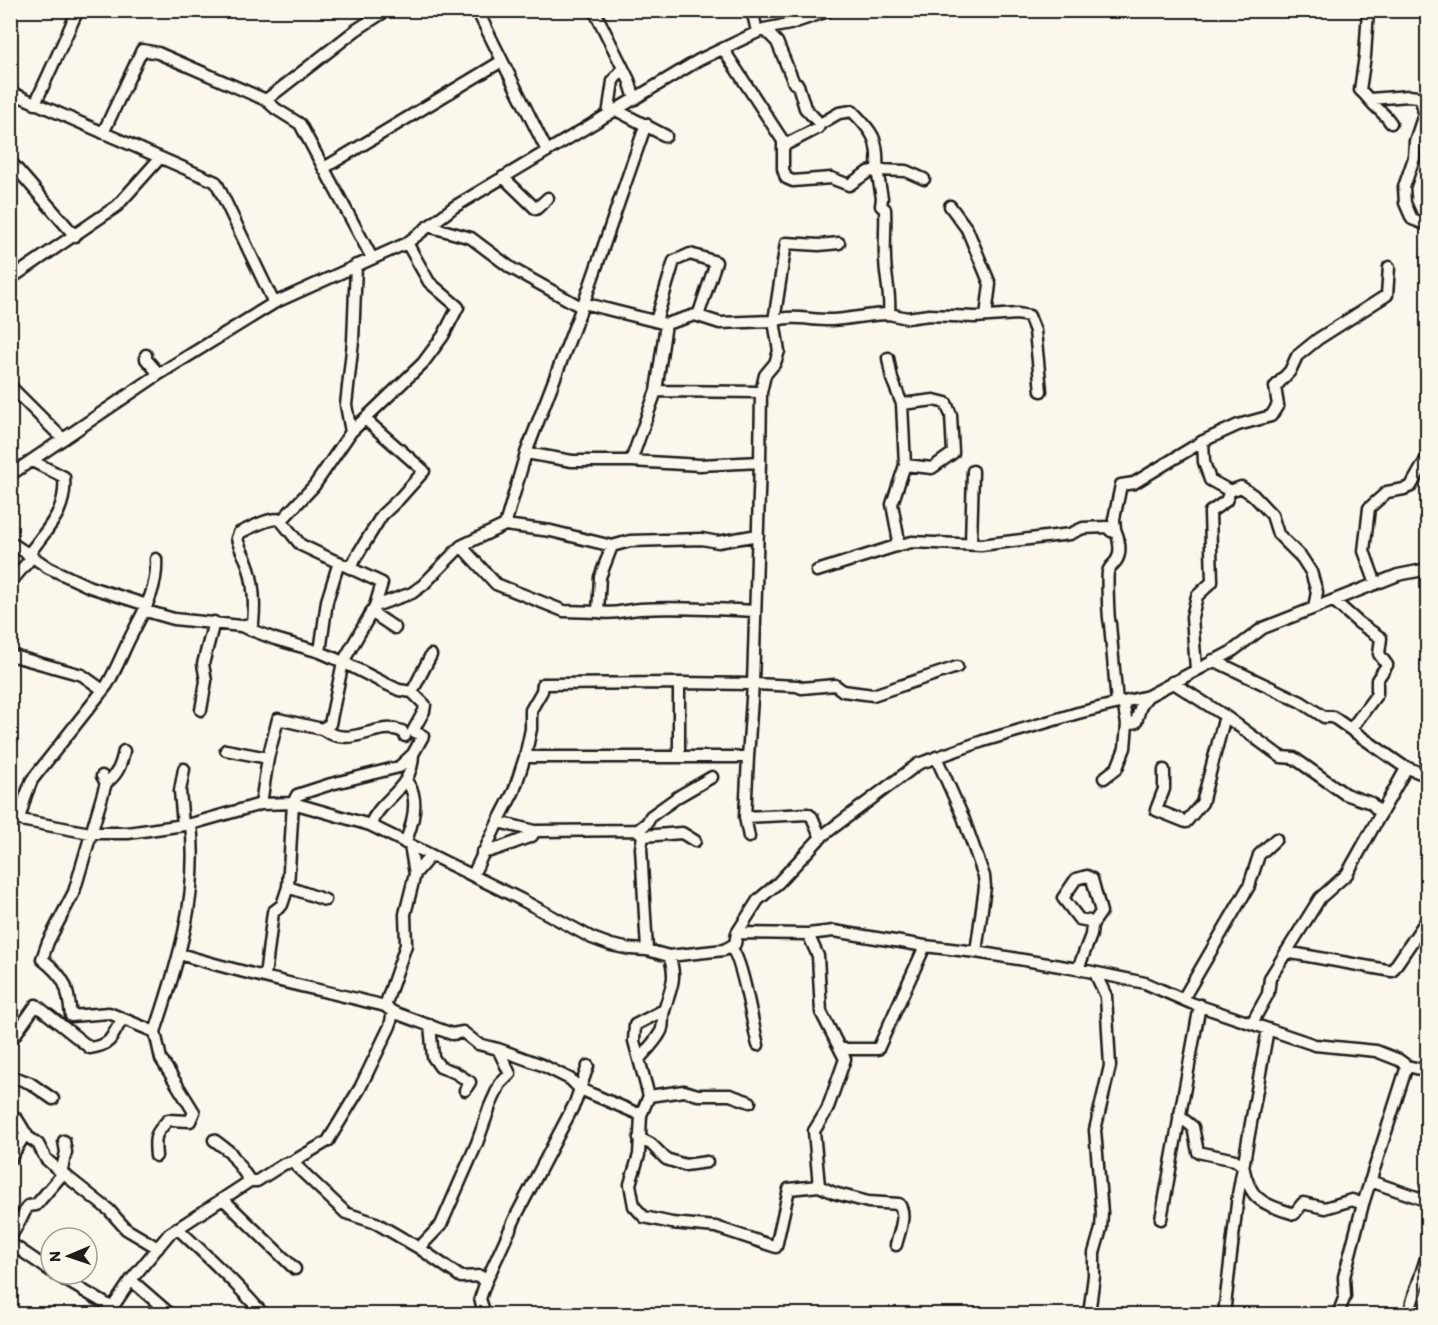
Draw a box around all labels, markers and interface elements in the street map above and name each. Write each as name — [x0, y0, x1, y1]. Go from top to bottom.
north arrow — [39, 1226, 99, 1286]
text: N — [45, 1251, 64, 1262]

